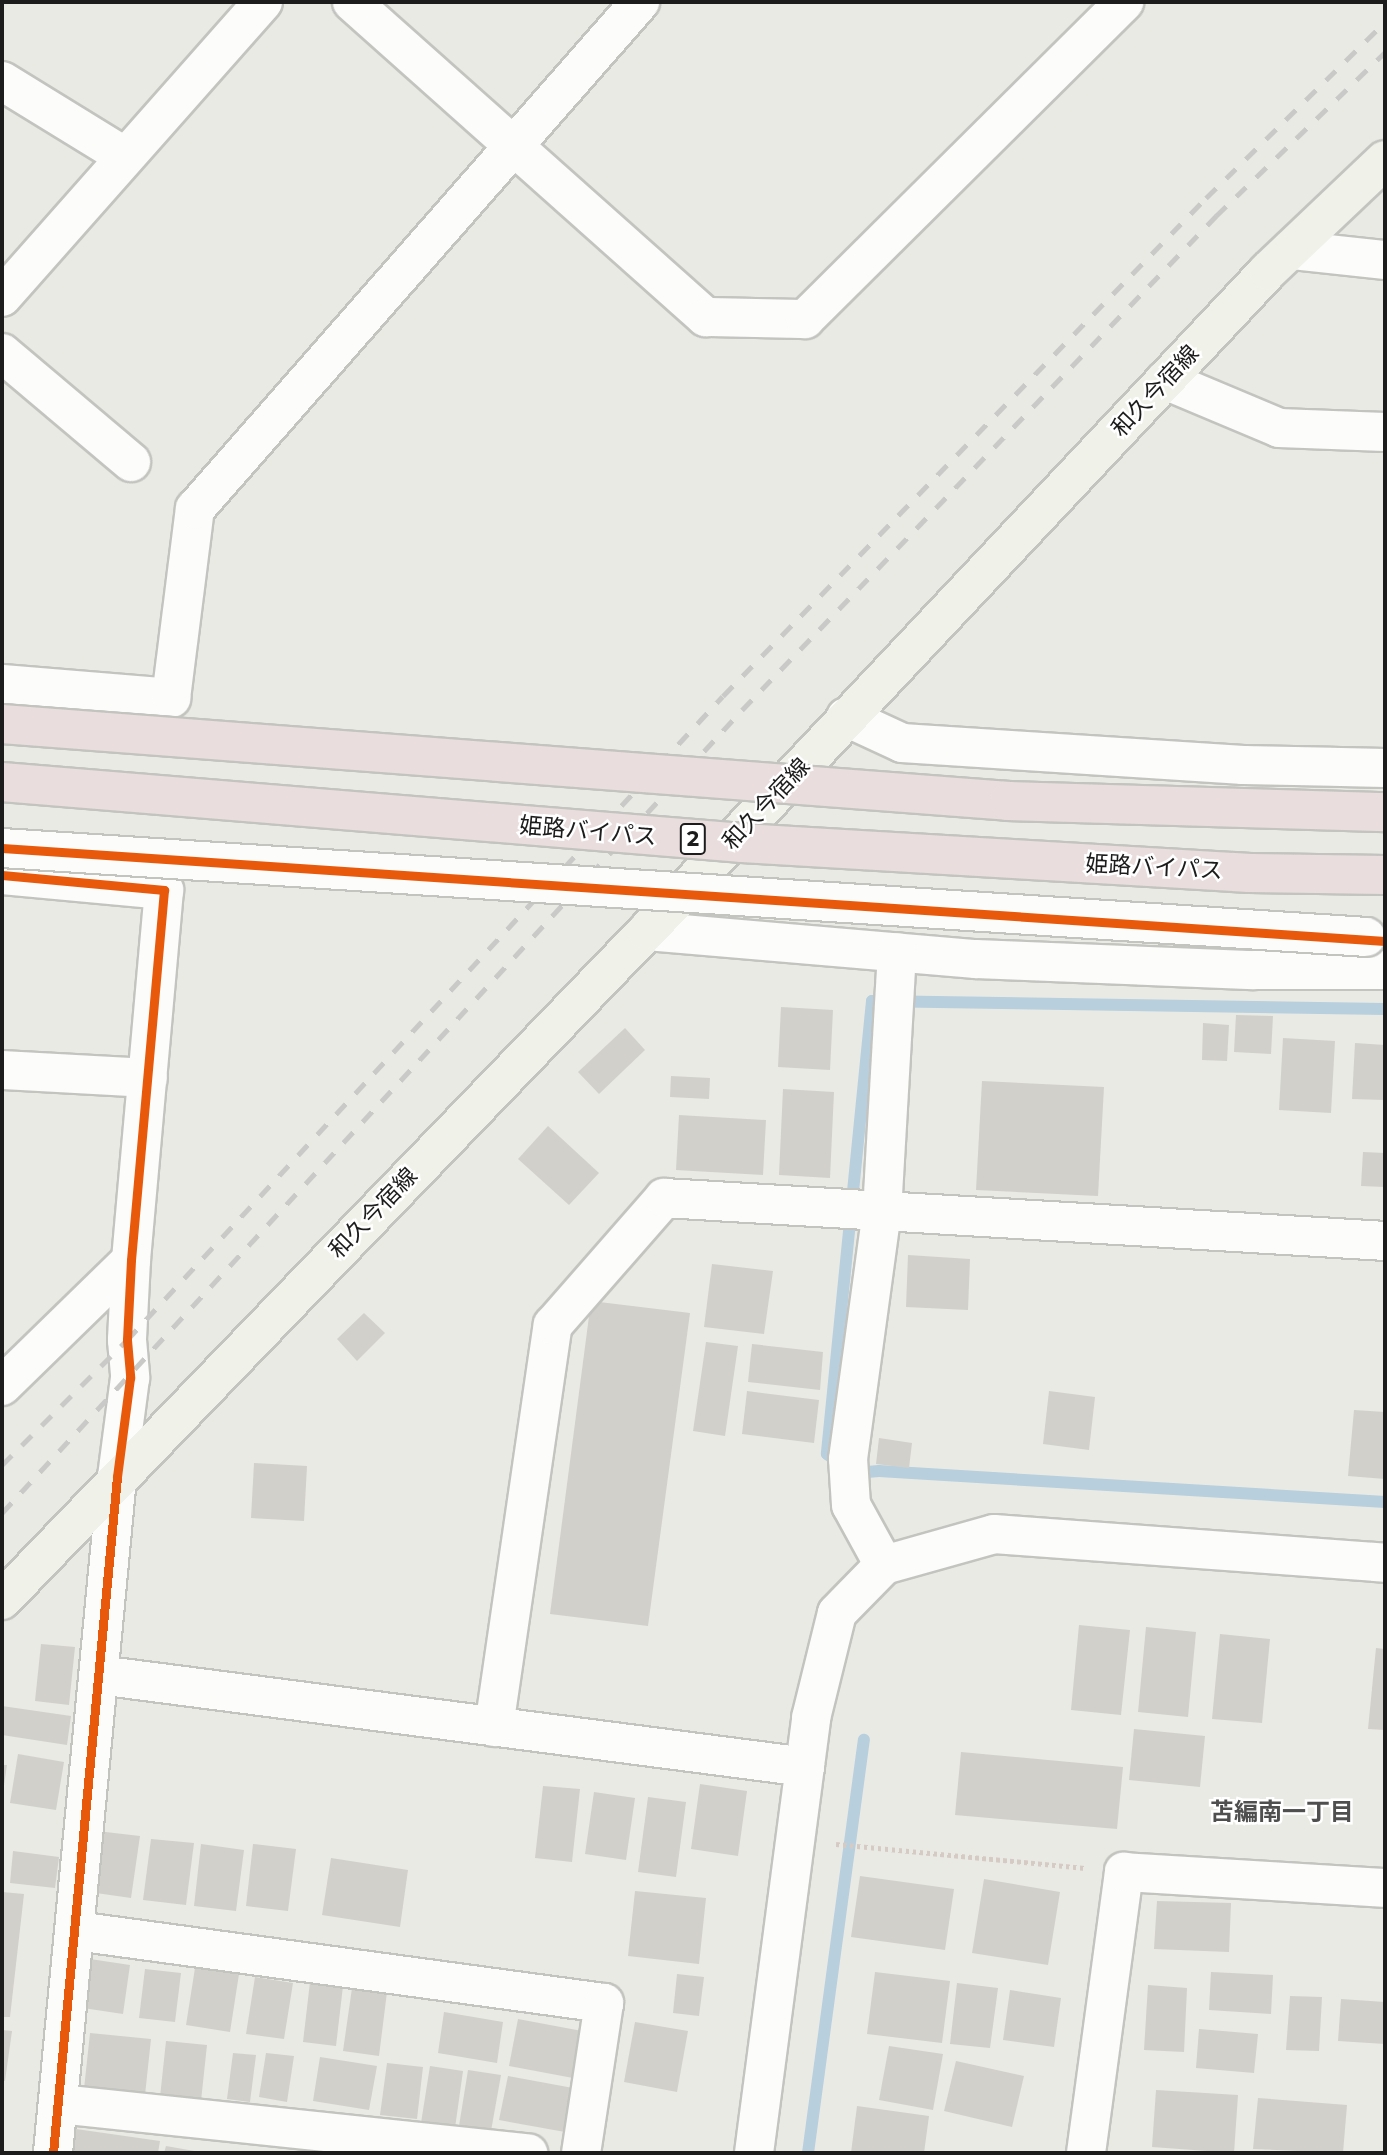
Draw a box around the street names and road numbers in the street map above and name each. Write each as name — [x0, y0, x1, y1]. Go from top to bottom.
street label: 和久今宿線 — [1106, 340, 1204, 442]
street label: 和久今宿線 — [717, 753, 815, 855]
street label: 姫路バイパス — [518, 811, 658, 851]
road number: 2 — [679, 822, 707, 856]
street label: 姫路バイパス — [1084, 850, 1224, 884]
street label: 和久今宿線 — [323, 1162, 423, 1264]

